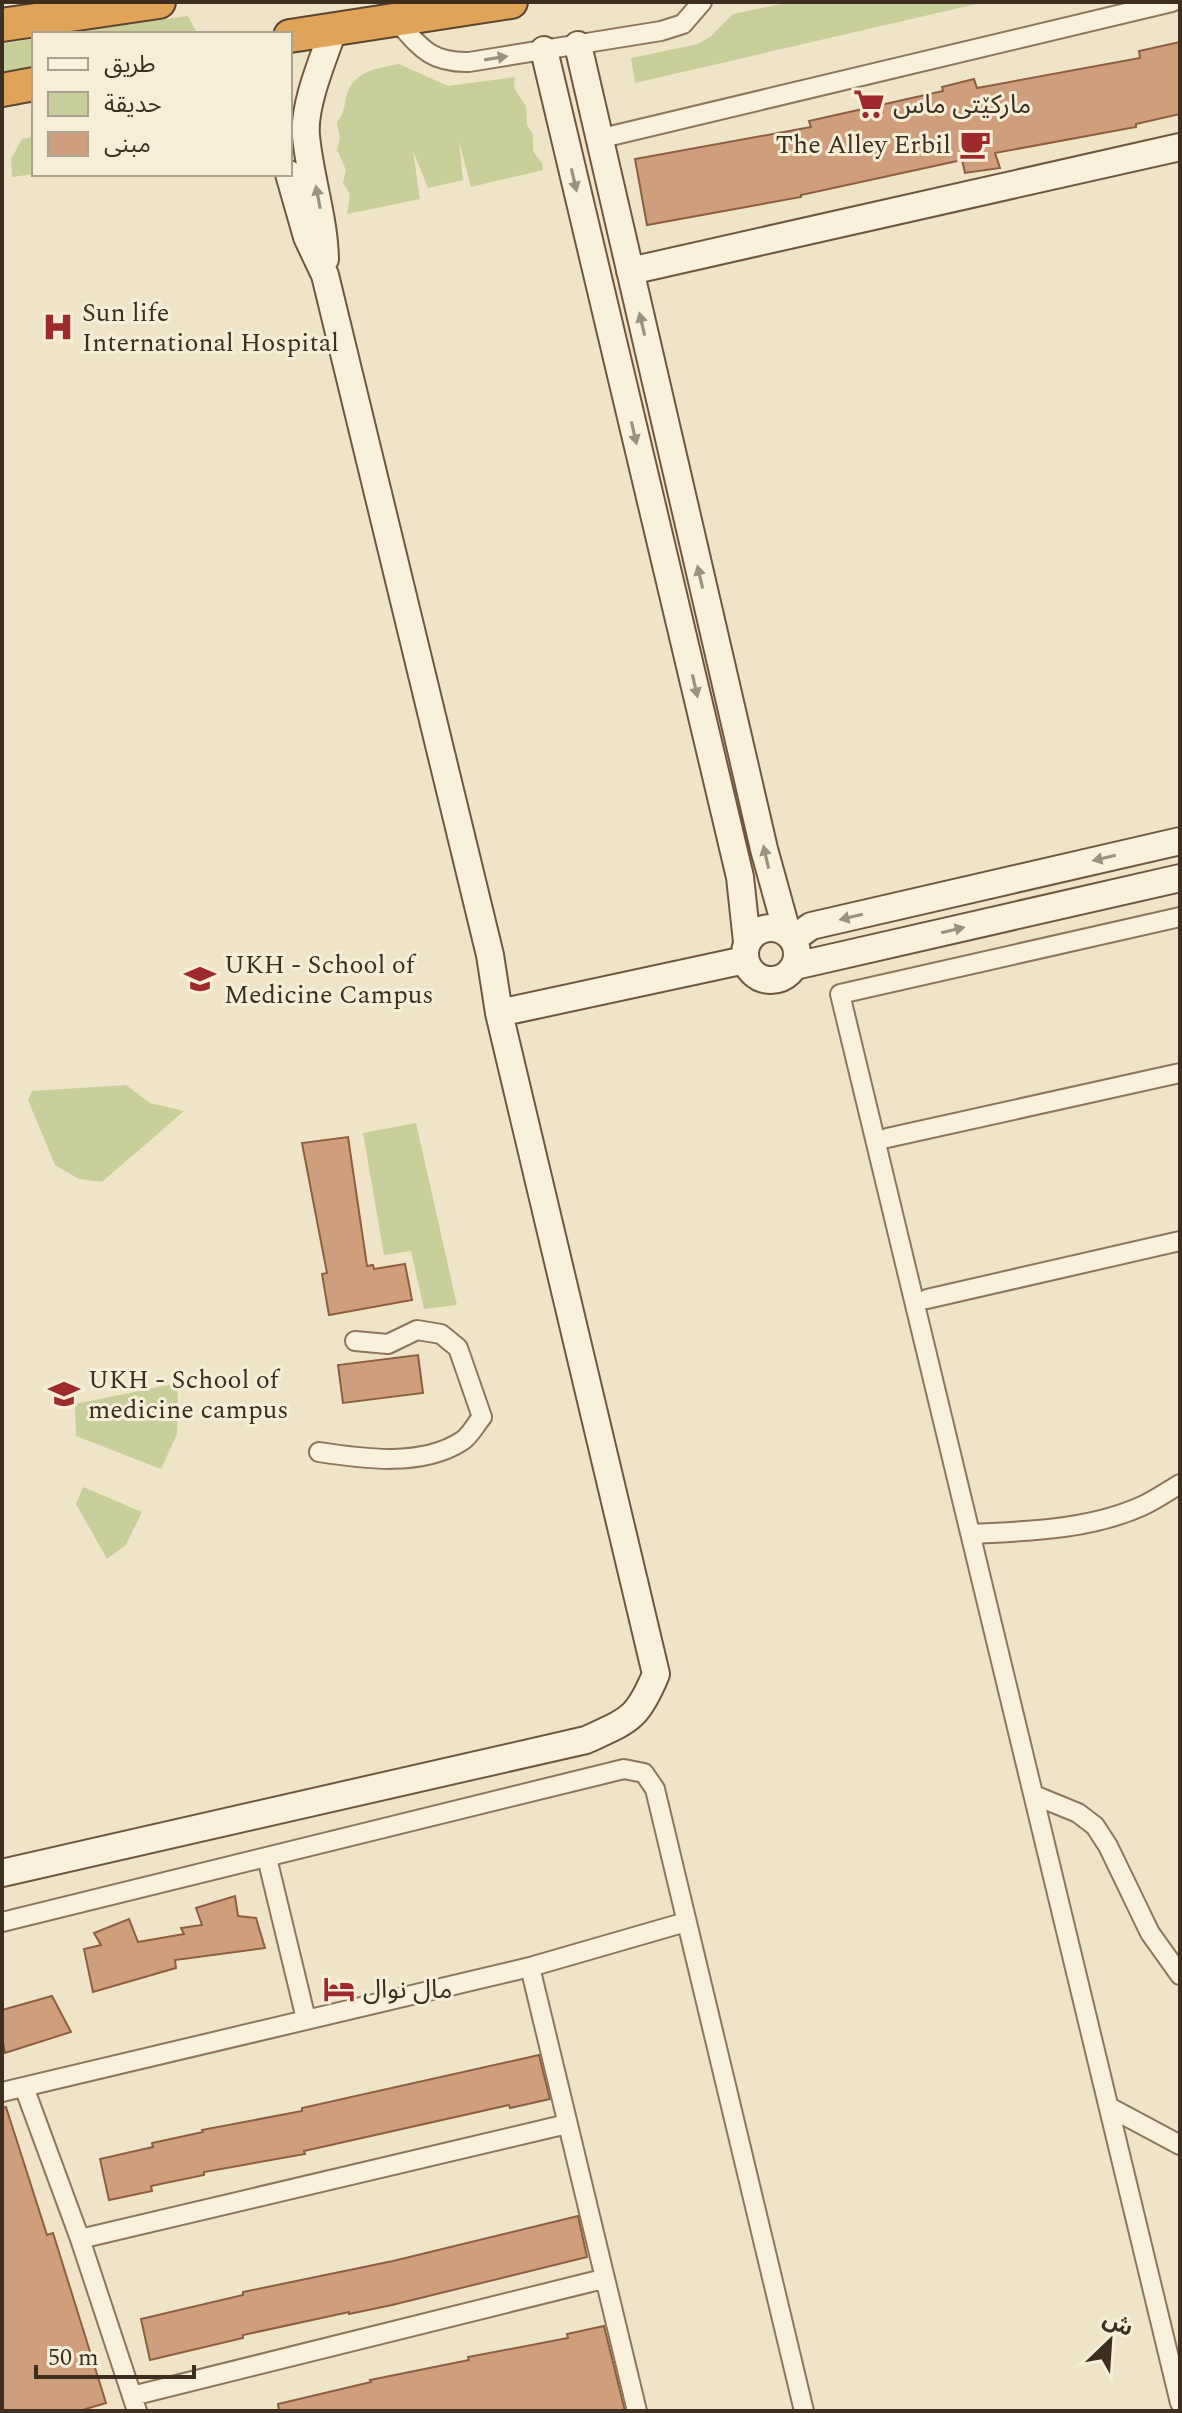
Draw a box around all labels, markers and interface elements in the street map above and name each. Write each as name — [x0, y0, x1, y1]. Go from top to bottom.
legend — [32, 32, 292, 176]
text: طريق — [104, 47, 156, 83]
one-way arrow — [484, 51, 509, 63]
place label: مارکێتی ماس — [893, 85, 1031, 125]
text: حديقة — [104, 87, 162, 123]
supermarket icon: مارکێتی ماس — [852, 87, 886, 121]
place label: The Alley Erbil — [776, 125, 951, 165]
text: مبنى — [104, 127, 151, 163]
cafe icon: The Alley Erbil — [958, 127, 992, 161]
one-way arrow — [569, 168, 581, 193]
one-way arrow — [311, 185, 323, 210]
place label: Sun life International Hospital — [82, 293, 339, 363]
hospital icon: Sun life International Hospital — [41, 310, 75, 344]
one-way arrow — [635, 311, 647, 336]
one-way arrow — [629, 421, 641, 446]
one-way arrow — [693, 564, 706, 589]
one-way arrow — [689, 674, 701, 699]
one-way arrow — [759, 845, 771, 870]
one-way arrow — [1091, 852, 1116, 865]
one-way arrow — [838, 911, 863, 924]
one-way arrow — [941, 923, 966, 936]
place label: UKH - School of Medicine Campus — [224, 945, 434, 1015]
school or university icon: UKH - School of Medicine Campus — [183, 962, 217, 996]
place label: UKH - School of medicine campus — [88, 1360, 289, 1430]
school or university icon: UKH - School of medicine campus — [47, 1377, 81, 1411]
place label: مال نوال — [363, 1970, 452, 2010]
hotel icon: مال نوال — [322, 1972, 356, 2006]
north arrow — [1070, 2301, 1150, 2381]
text: ش — [1097, 2303, 1138, 2346]
scale bar — [36, 2329, 194, 2379]
text: 50 m — [48, 2340, 99, 2376]

